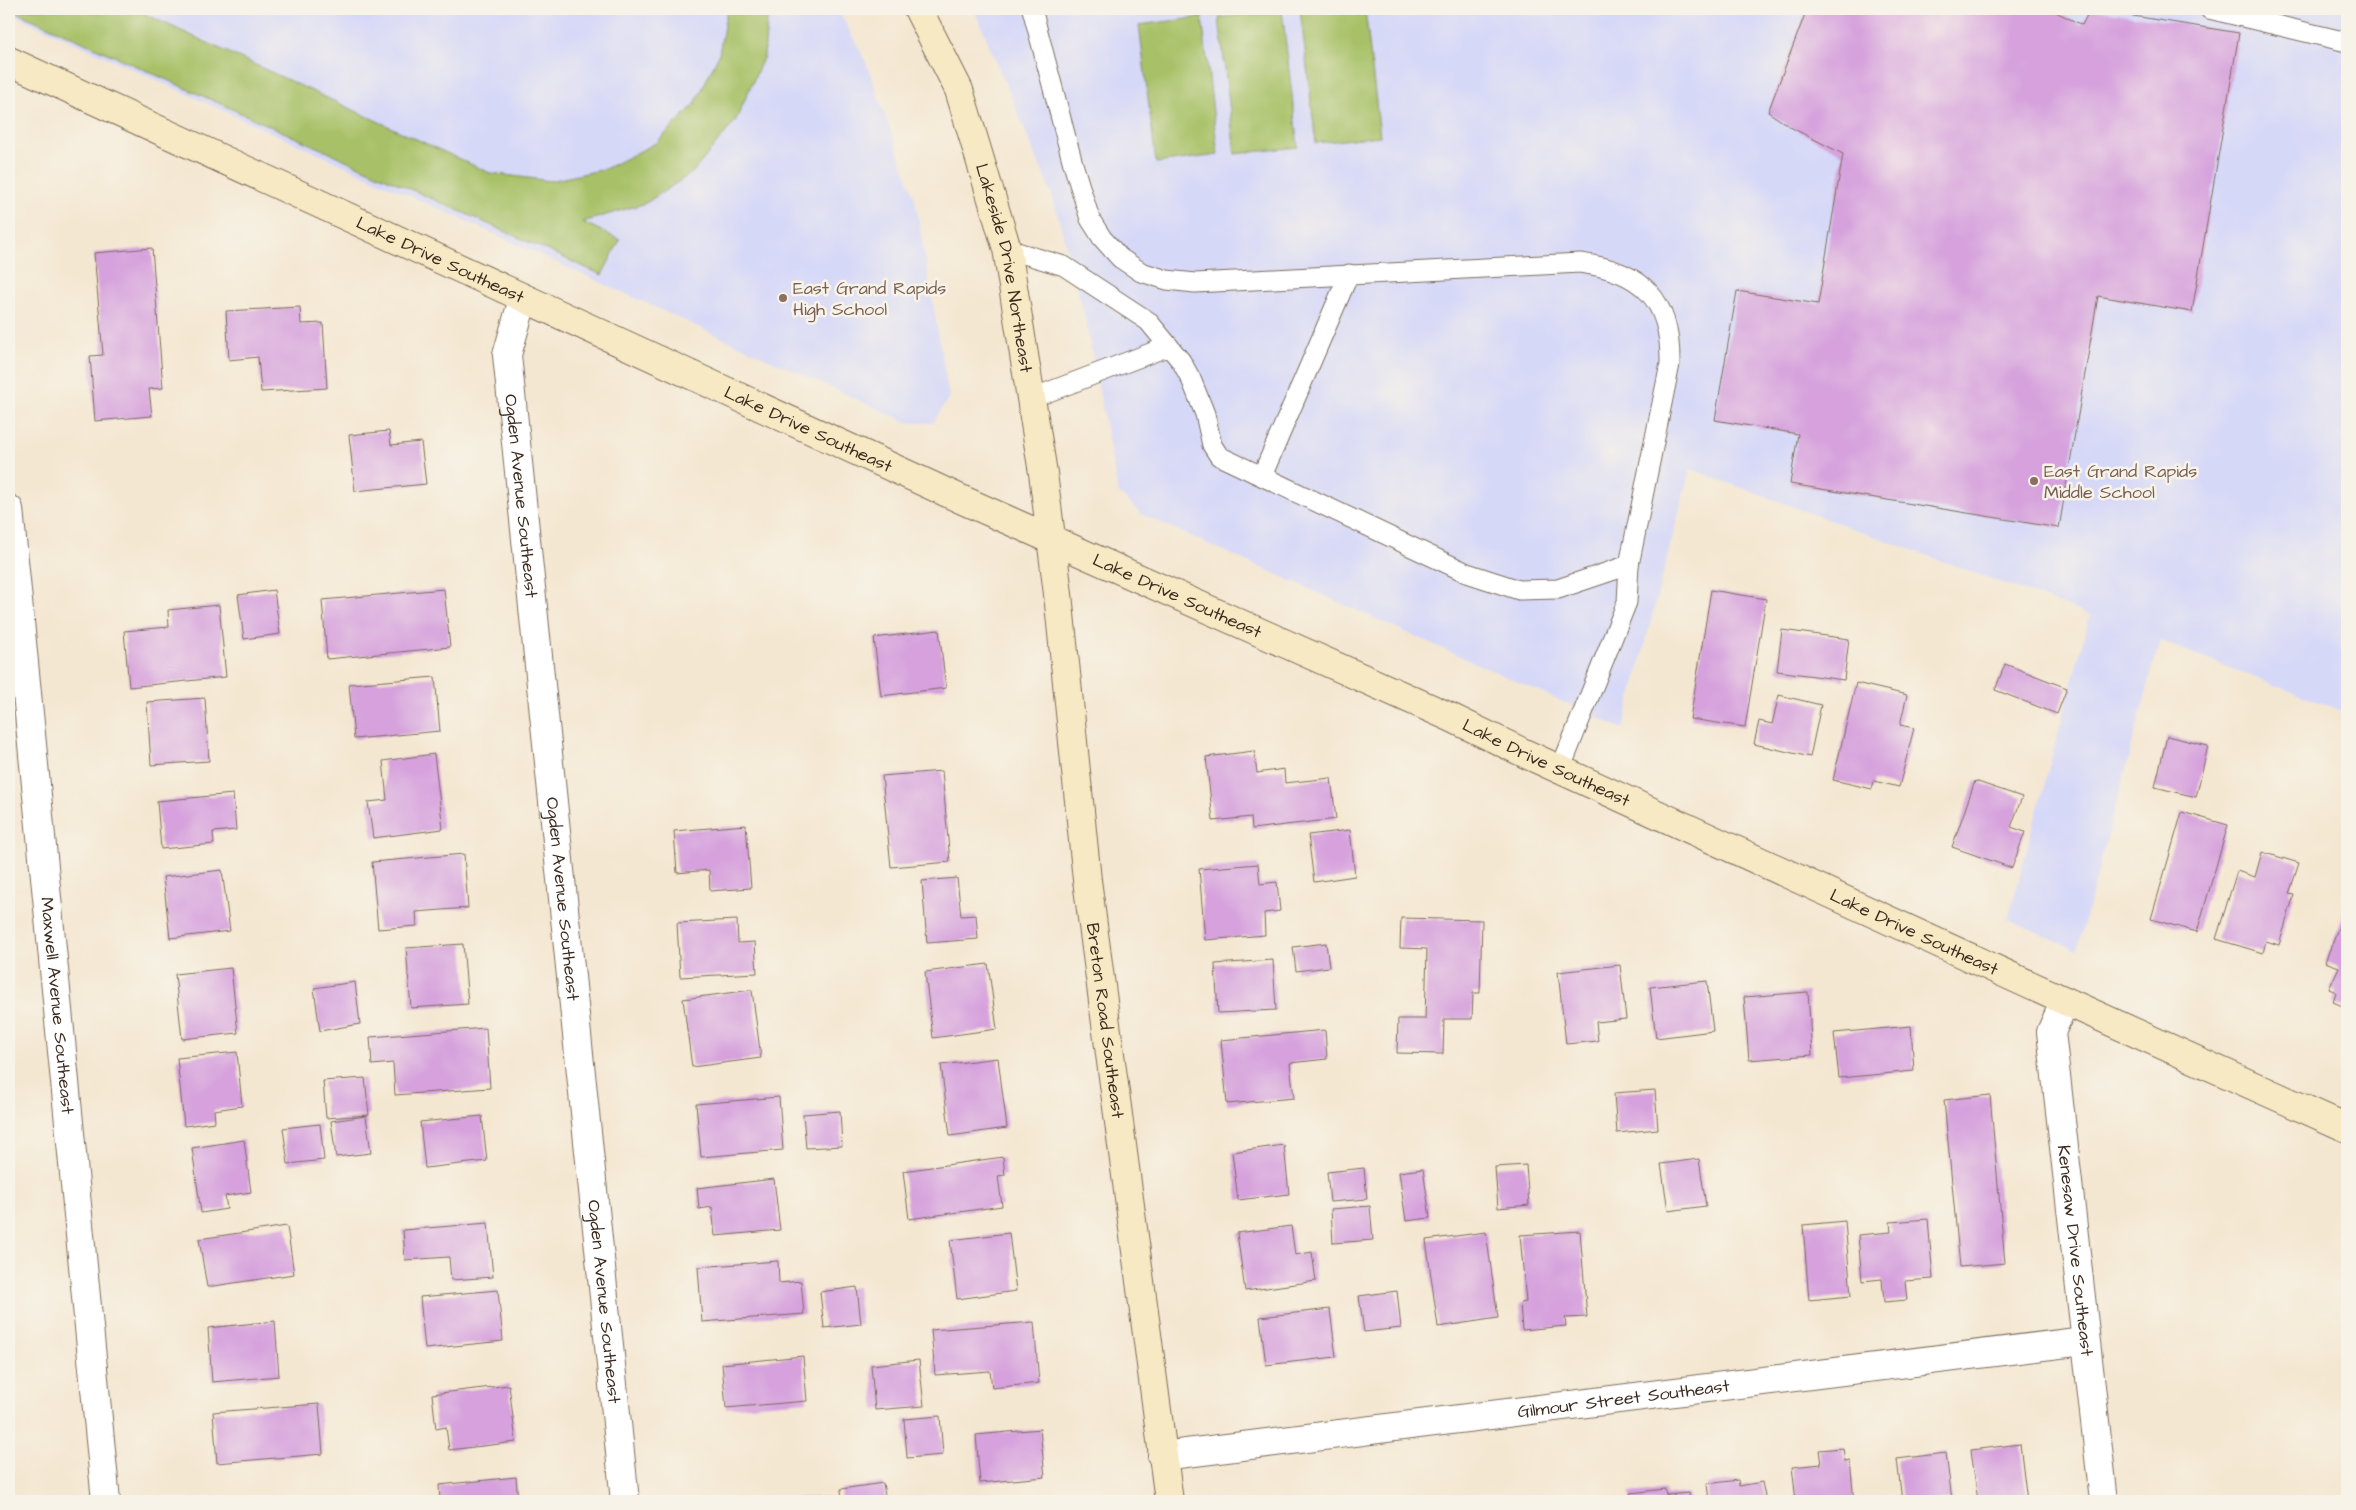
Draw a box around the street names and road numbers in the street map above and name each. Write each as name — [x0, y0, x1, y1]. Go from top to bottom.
street label: Lakeside Drive Northeast — [969, 160, 1039, 375]
street label: Lake Drive Southeast — [352, 210, 529, 309]
street label: Lake Drive Southeast — [720, 379, 897, 479]
street label: Ogden Avenue Southeast — [499, 393, 545, 600]
street label: Lake Drive Southeast — [1089, 547, 1267, 644]
street label: Lake Drive Southeast — [1458, 712, 1635, 813]
street label: Ogden Avenue Southeast — [540, 796, 586, 1003]
street label: Lake Drive Southeast — [1826, 883, 2003, 982]
street label: Maxwell Avenue Southeast — [35, 896, 81, 1116]
street label: Breton Road Southeast — [1080, 921, 1131, 1121]
street label: Kenesaw Drive Southeast — [2051, 1144, 2100, 1358]
street label: Ogden Avenue Southeast — [582, 1199, 627, 1406]
street label: Gilmour Street Southeast — [1516, 1373, 1732, 1424]

